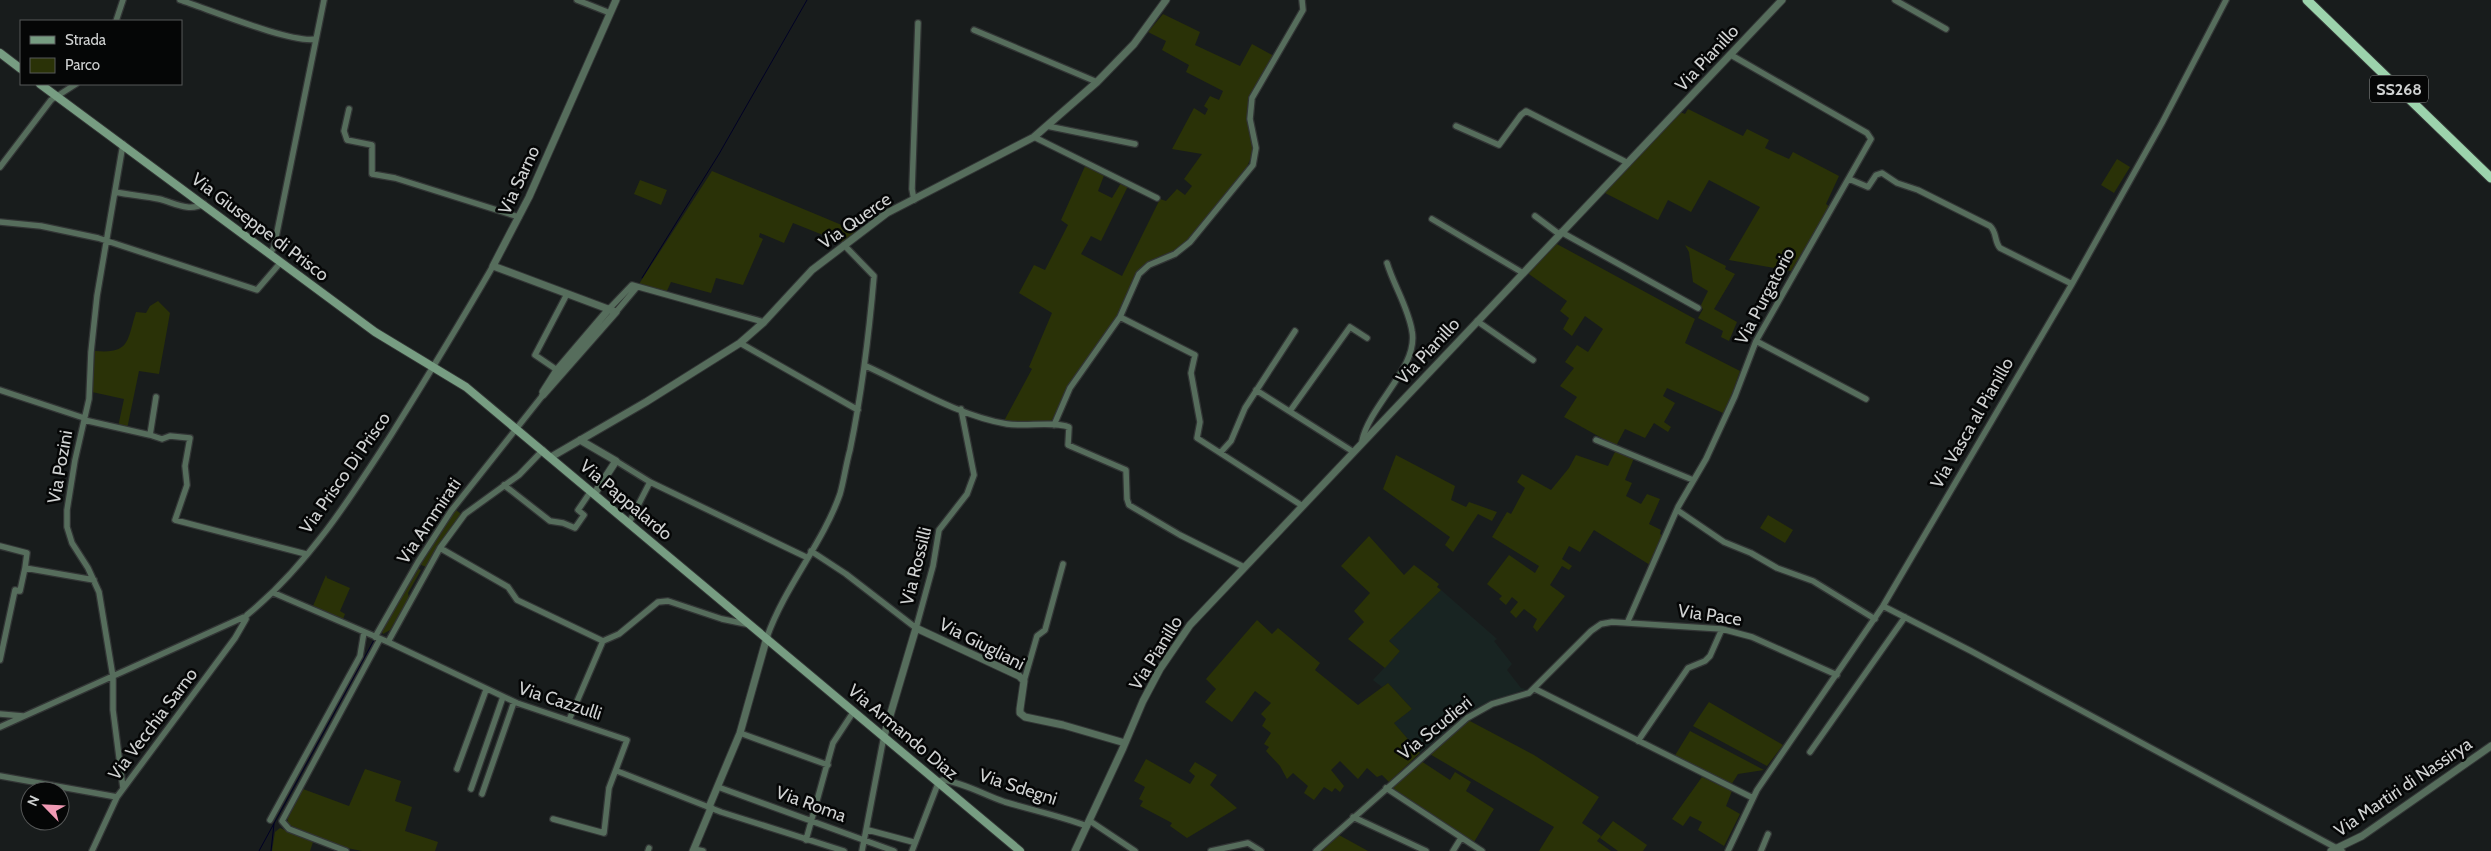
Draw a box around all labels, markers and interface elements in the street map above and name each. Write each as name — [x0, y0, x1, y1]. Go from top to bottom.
legend — [20, 20, 182, 85]
street label: Via Pianillo — [1671, 20, 1743, 96]
text: Strada — [65, 31, 107, 49]
text: Parco — [65, 56, 100, 74]
road number: SS268 — [2370, 76, 2428, 102]
street label: Via Sarno — [494, 142, 544, 218]
street label: Via Giuseppe di Prisco — [187, 168, 333, 286]
street label: Via Querce — [815, 188, 895, 254]
street label: Via Purgatorio — [1730, 244, 1800, 348]
street label: Via Pianillo — [1392, 313, 1464, 389]
street label: Via Vasca al Pianillo — [1926, 354, 2018, 492]
street label: Via Prisco Di Prisco — [295, 408, 395, 538]
street label: Via Pozini — [43, 429, 77, 505]
street label: Via Pappalardo — [575, 455, 677, 545]
street label: Via Ammirati — [392, 474, 466, 568]
street label: Via Rossilli — [896, 525, 936, 607]
street label: Via Pace — [1677, 600, 1743, 630]
street label: Via Pianillo — [1125, 612, 1187, 694]
street label: Via Giugliani — [936, 613, 1028, 675]
street label: Via Vecchia Sarno — [104, 664, 202, 784]
street label: Via Cazzulli — [515, 677, 605, 725]
street label: Via Armando Diaz — [843, 679, 963, 785]
street label: Via Scudieri — [1394, 691, 1476, 765]
street label: Via Martiri di Nassirya — [2330, 733, 2476, 841]
street label: Via Sdegni — [976, 764, 1060, 810]
north arrow — [20, 781, 70, 831]
street label: Via Roma — [773, 781, 849, 827]
text: N — [23, 793, 43, 809]

